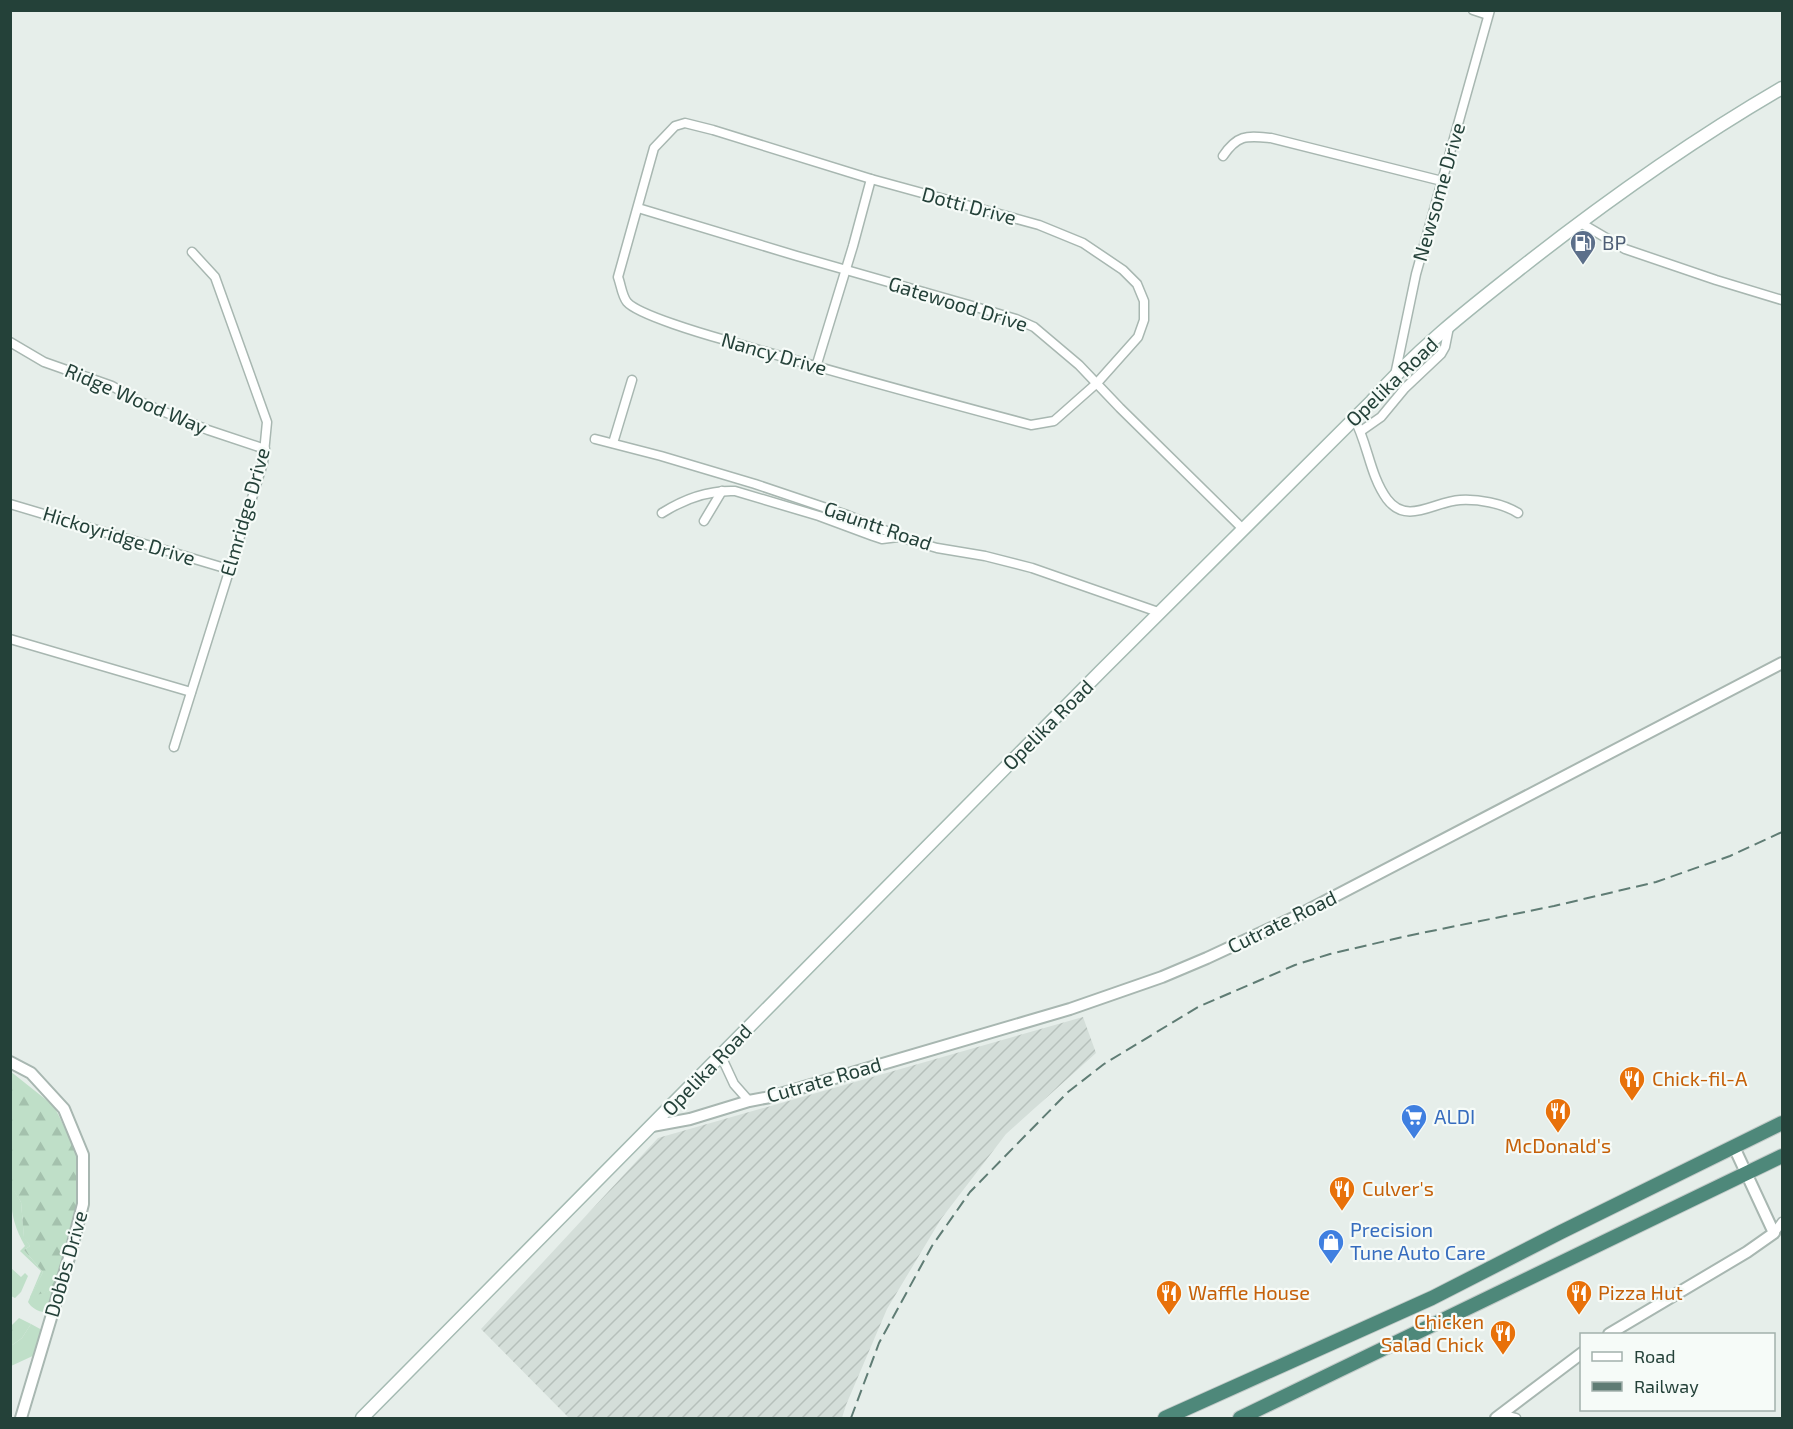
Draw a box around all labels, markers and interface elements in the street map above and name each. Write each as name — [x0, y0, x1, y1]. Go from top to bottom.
street label: Newsome Drive — [1407, 120, 1469, 264]
street label: Dotti Drive — [919, 181, 1019, 229]
fuel station icon: BP — [1568, 228, 1598, 266]
place label: BP — [1602, 230, 1626, 254]
street label: Gatewood Drive — [886, 270, 1031, 336]
street label: Nancy Drive — [719, 327, 830, 380]
street label: Opelika Road — [1340, 332, 1442, 431]
street label: Ridge Wood Way — [62, 357, 211, 439]
street label: Elmridge Drive — [214, 445, 274, 579]
street label: Gauntt Road — [821, 495, 935, 555]
street label: Hickoyridge Drive — [40, 500, 198, 570]
street label: Opelika Road — [997, 674, 1098, 775]
street label: Cutrate Road — [1223, 884, 1340, 958]
street label: Opelika Road — [657, 1018, 756, 1120]
street label: Cutrate Road — [764, 1051, 884, 1107]
restaurant icon: Chick-fil-A — [1617, 1064, 1647, 1102]
place label: Chick-fil-A — [1652, 1066, 1748, 1090]
restaurant icon: McDonald's — [1543, 1096, 1573, 1134]
supermarket icon: ALDI — [1399, 1102, 1429, 1140]
place label: ALDI — [1434, 1104, 1475, 1128]
place label: McDonald's — [1505, 1133, 1611, 1157]
restaurant icon: Culver's — [1327, 1174, 1357, 1212]
place label: Culver's — [1362, 1176, 1434, 1200]
street label: Dobbs Drive — [38, 1208, 92, 1320]
place label: Precision Tune Auto Care — [1350, 1217, 1486, 1264]
shop icon: Precision Tune Auto Care — [1316, 1227, 1346, 1265]
restaurant icon: Waffle House — [1154, 1278, 1184, 1316]
restaurant icon: Pizza Hut — [1564, 1278, 1594, 1316]
place label: Waffle House — [1188, 1280, 1310, 1304]
place label: Pizza Hut — [1598, 1280, 1683, 1304]
place label: Chicken Salad Chick — [1381, 1309, 1484, 1356]
restaurant icon: Chicken Salad Chick — [1488, 1318, 1518, 1356]
legend — [1580, 1333, 1775, 1411]
text: Road — [1634, 1345, 1675, 1367]
text: Railway — [1634, 1375, 1699, 1397]

